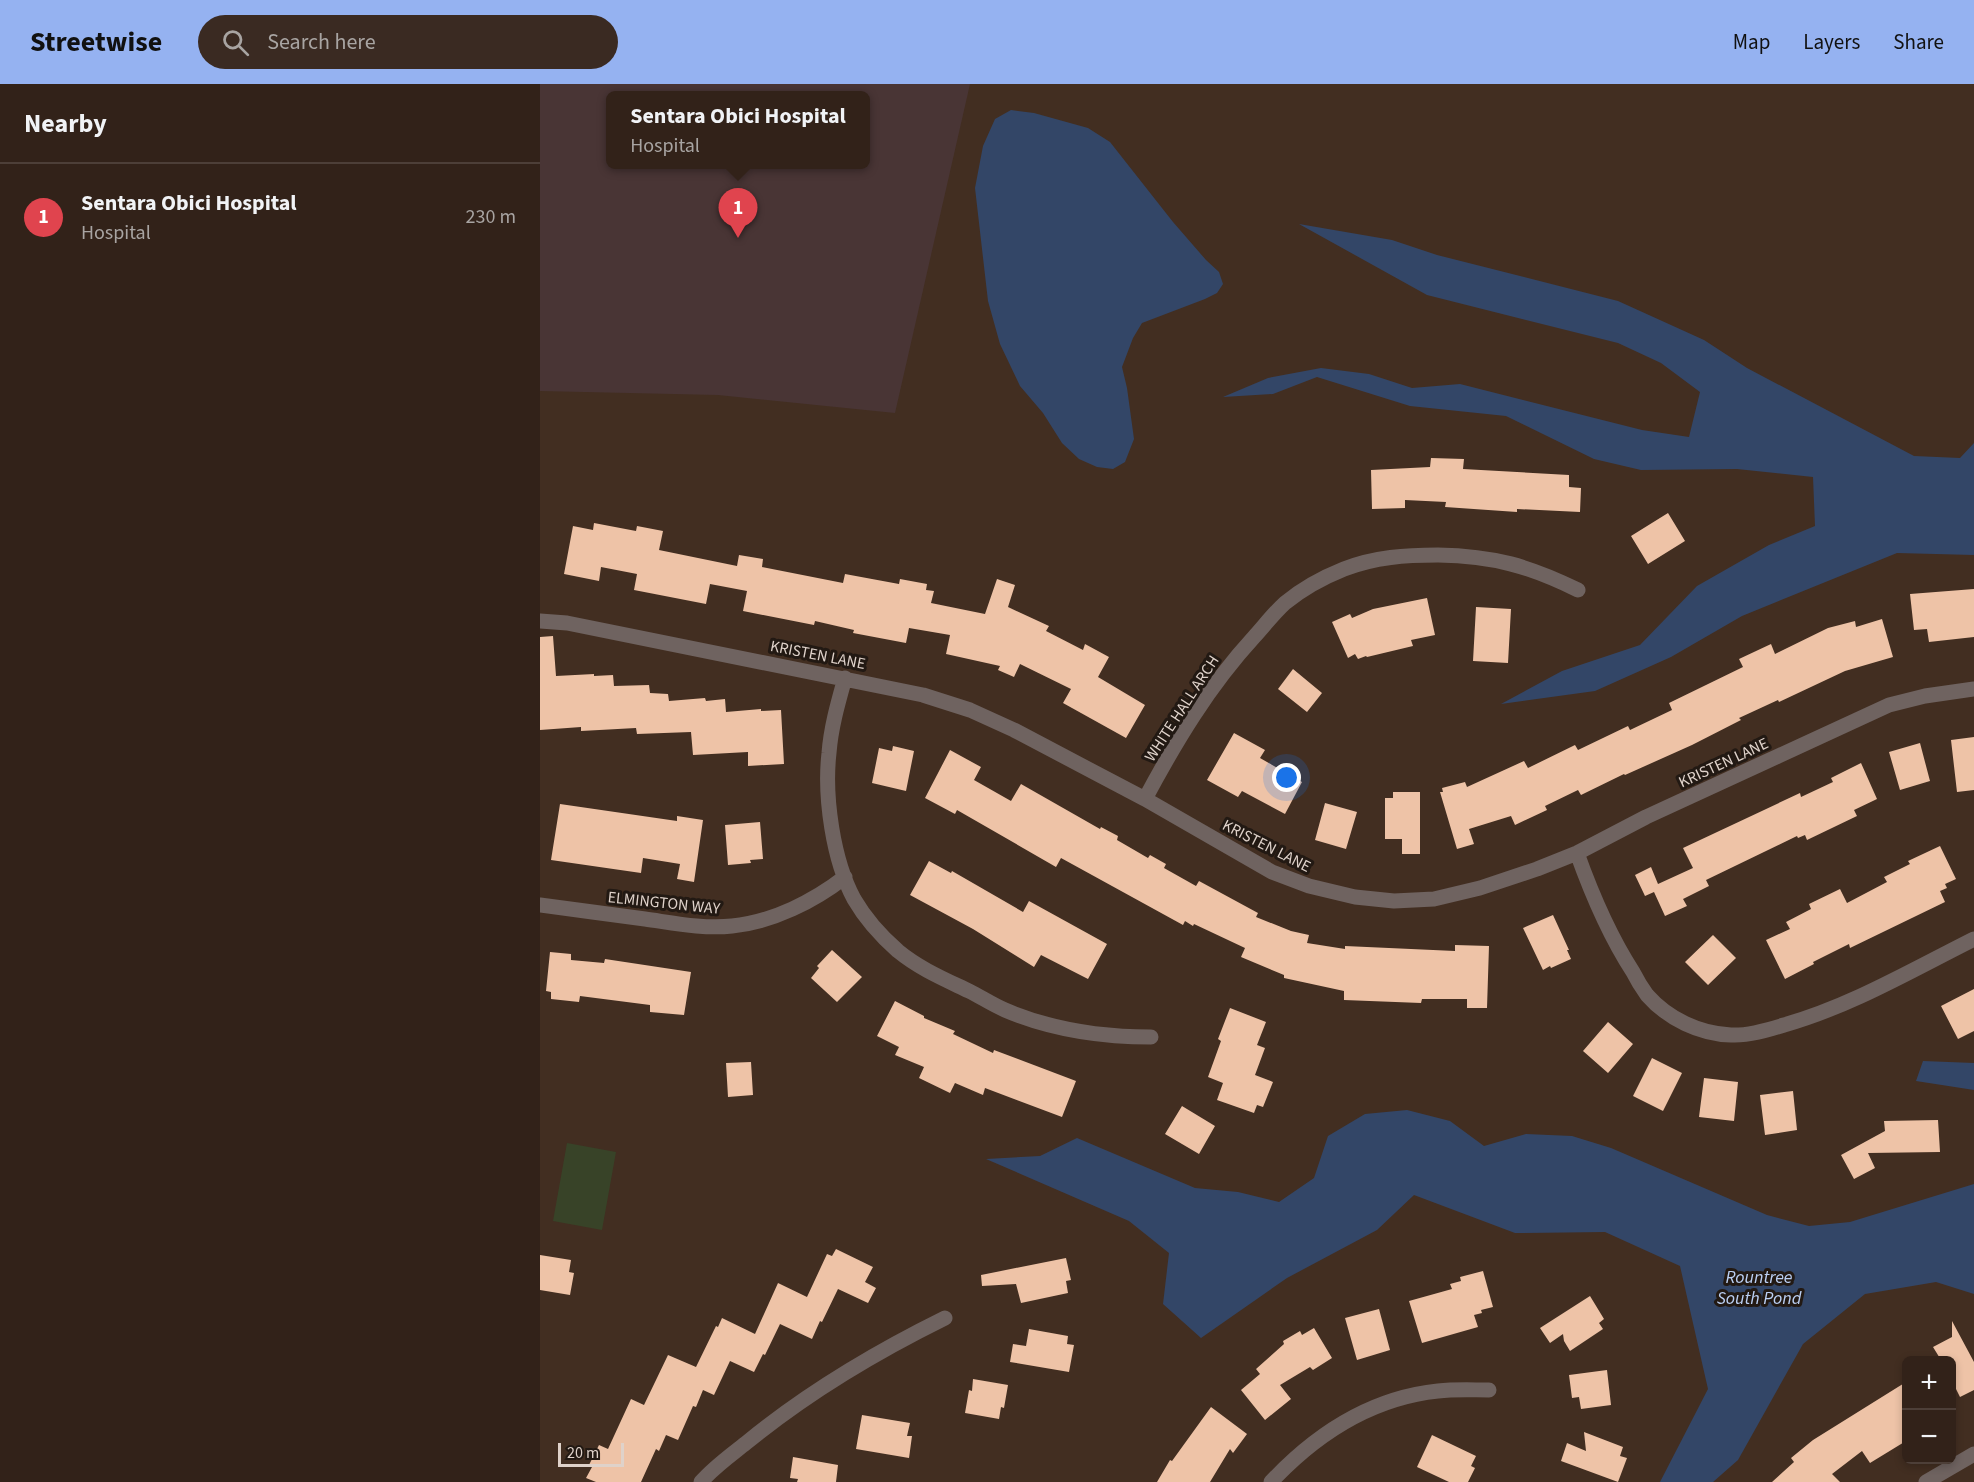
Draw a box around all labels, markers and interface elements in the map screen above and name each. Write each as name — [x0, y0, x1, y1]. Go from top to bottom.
search box — [198, 15, 618, 69]
text: Streetwise — [30, 22, 162, 62]
icon: search — [219, 26, 252, 59]
text: Search here — [267, 26, 376, 58]
text: Map — [1733, 27, 1770, 57]
text: Layers — [1803, 27, 1860, 57]
text: Share — [1893, 27, 1944, 57]
popup — [606, 91, 870, 169]
text: Sentara Obici Hospital — [630, 100, 846, 132]
text: Nearby — [24, 105, 107, 142]
text: Hospital — [630, 132, 700, 160]
text: Sentara Obici Hospital — [81, 187, 297, 219]
pin: 1 — [718, 188, 758, 238]
text: 1 — [38, 203, 49, 231]
text: 230 m — [466, 203, 516, 231]
text: Hospital — [81, 219, 151, 247]
street label: KRISTEN LANE — [768, 635, 867, 675]
street label: WHITE HALL ARCH — [1139, 651, 1224, 766]
street label: KRISTEN LANE — [1675, 733, 1772, 793]
your location — [1272, 763, 1301, 792]
street label: KRISTEN LANE — [1218, 814, 1315, 878]
street label: ELMINGTON WAY — [607, 886, 722, 920]
water label: Rountree South Pond — [1717, 1265, 1802, 1311]
map controls — [1902, 1356, 1956, 1464]
button: + — [1902, 1356, 1956, 1410]
button: − — [1902, 1410, 1956, 1464]
scale bar — [558, 1440, 624, 1468]
text: 20 m — [567, 1442, 599, 1464]

